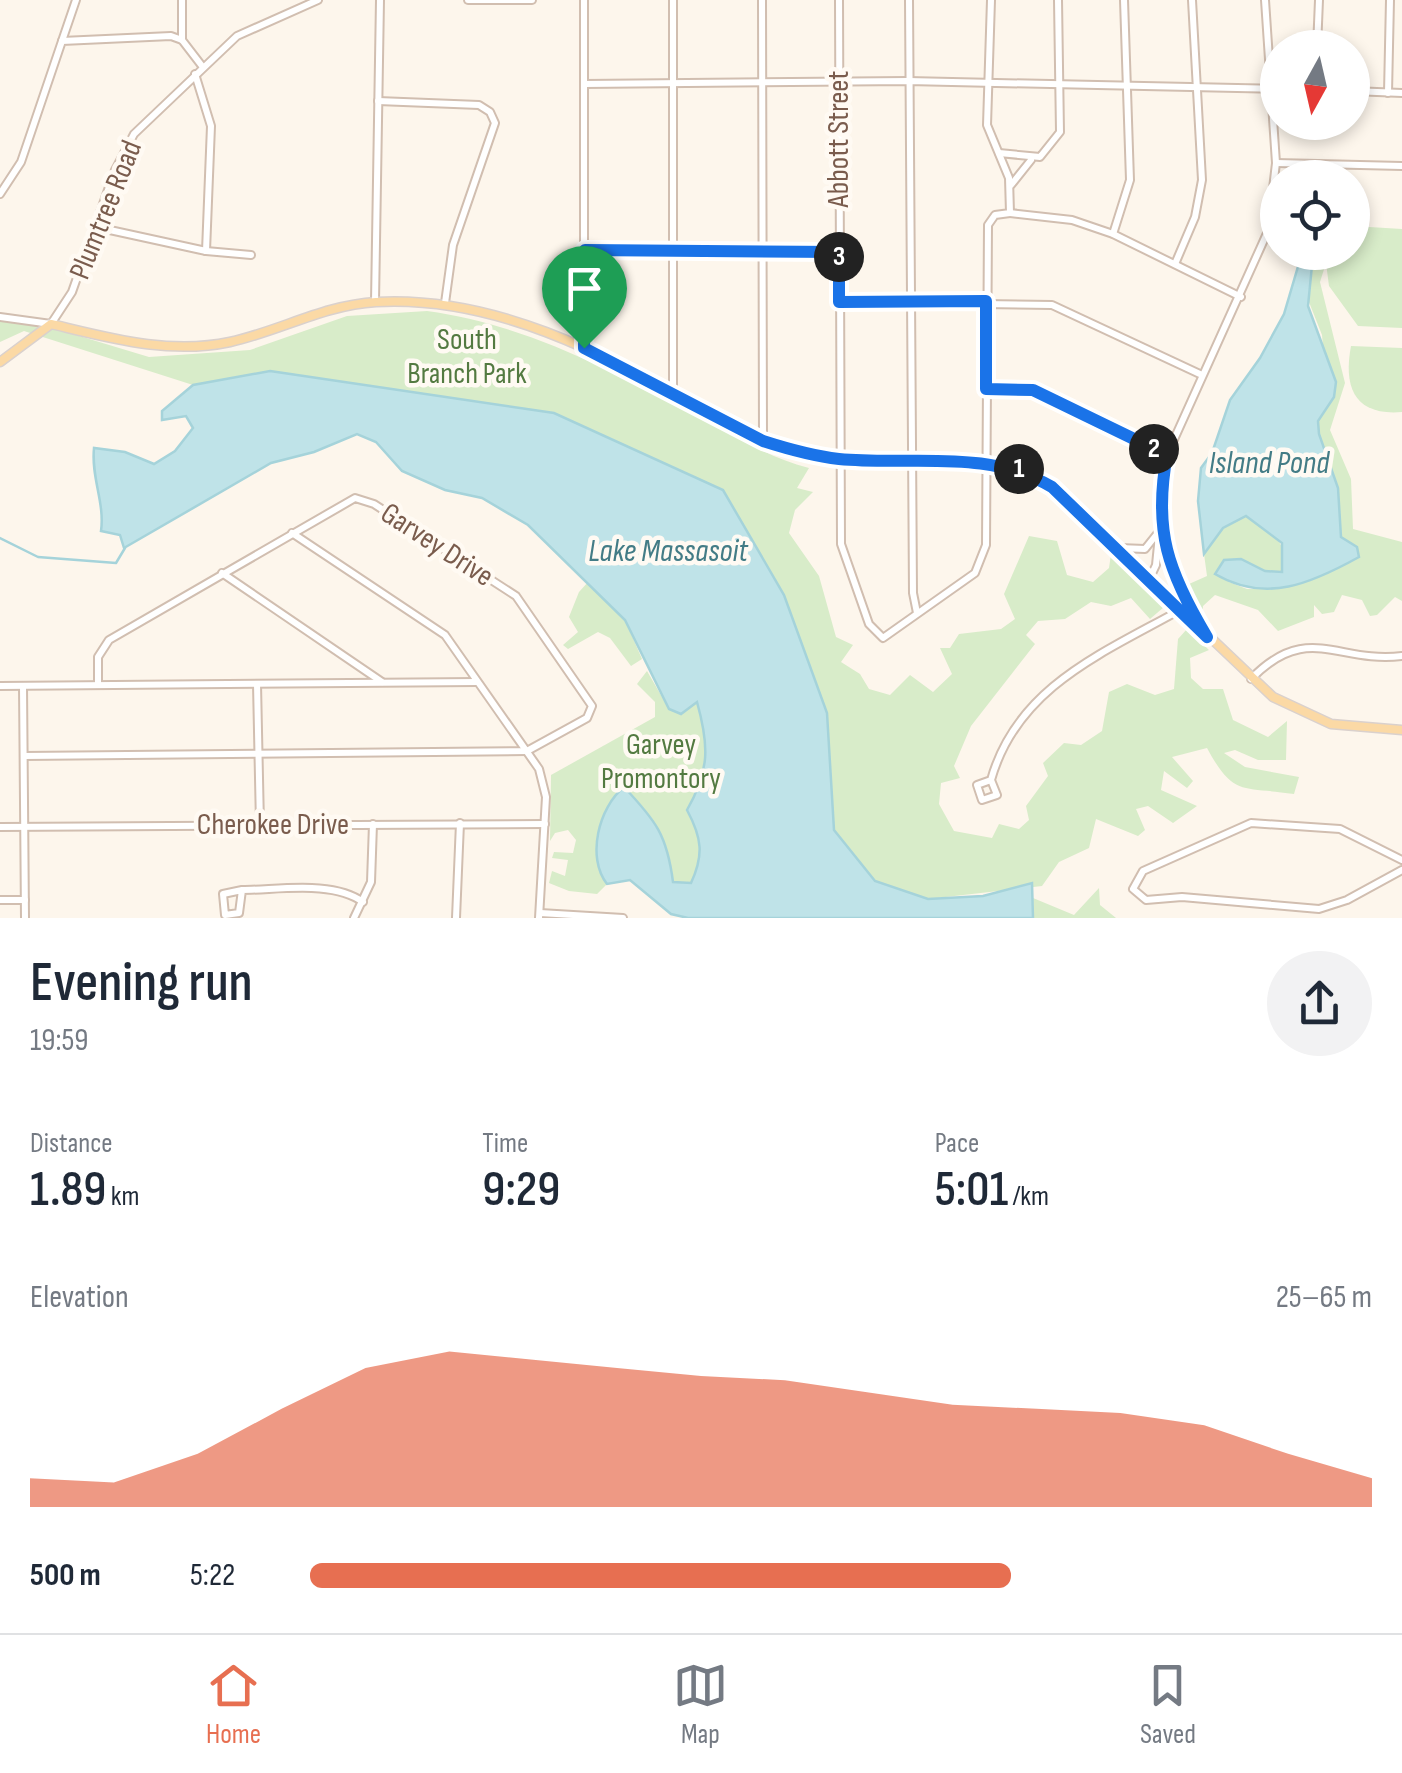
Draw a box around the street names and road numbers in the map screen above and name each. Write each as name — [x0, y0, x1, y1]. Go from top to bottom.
street label: Abbott Street — [821, 71, 857, 208]
street label: Plumtree Road — [62, 135, 150, 285]
street label: Garvey Drive — [374, 495, 500, 595]
street label: Cherokee Drive — [197, 807, 349, 843]

